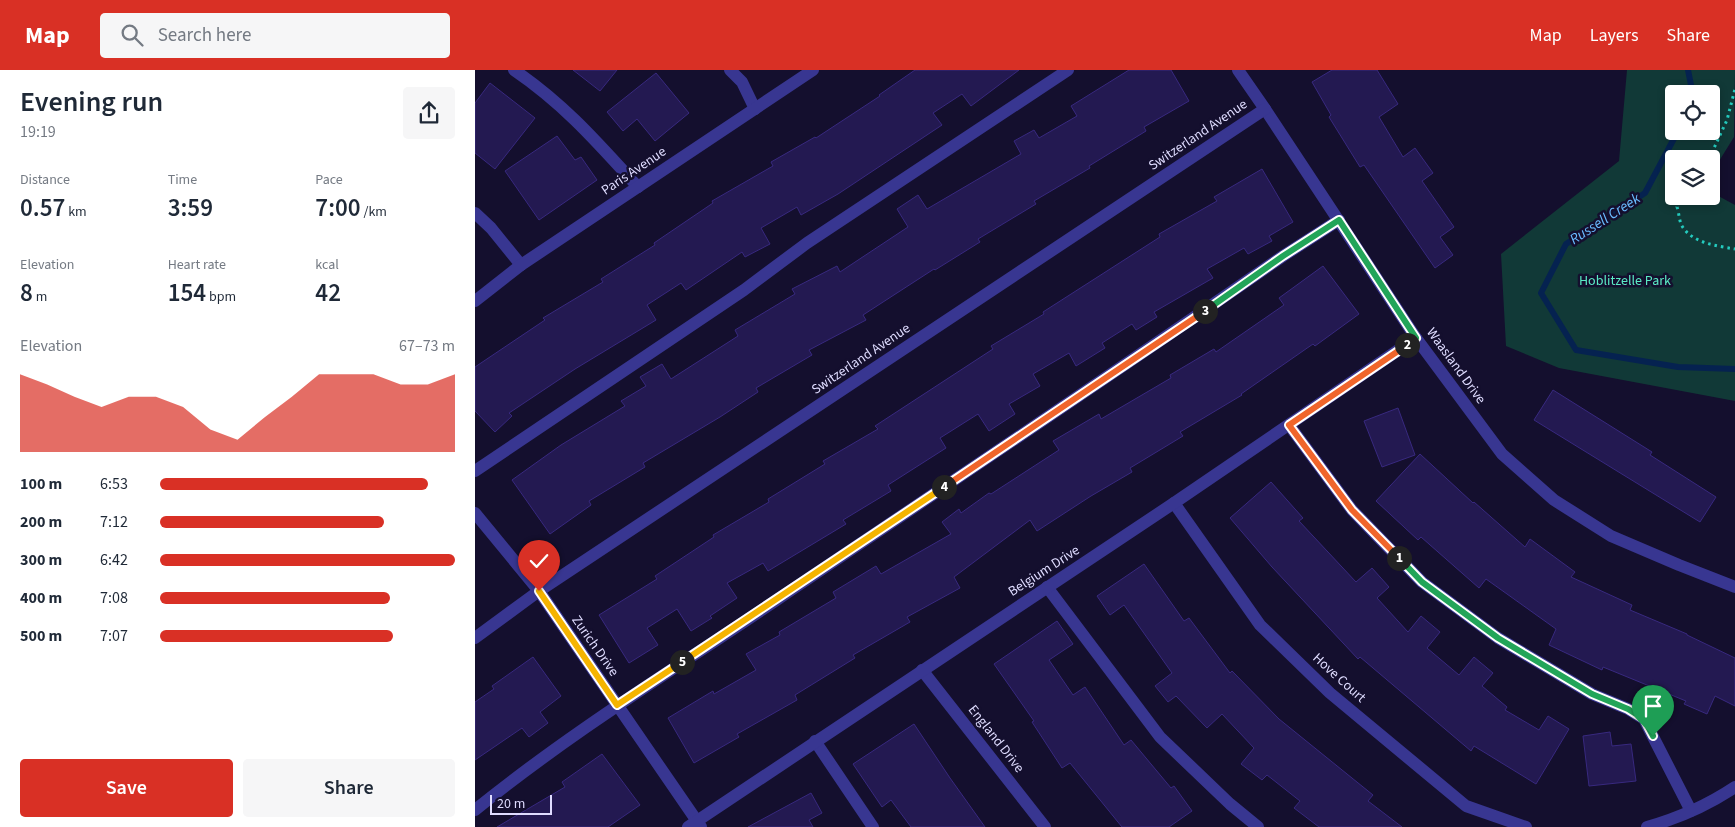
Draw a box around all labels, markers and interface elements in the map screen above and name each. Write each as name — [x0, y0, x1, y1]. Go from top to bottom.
search box — [100, 13, 450, 58]
text: Map — [25, 18, 70, 53]
icon: search — [118, 21, 146, 49]
text: Search here — [158, 22, 251, 49]
text: Map — [1530, 23, 1562, 48]
text: Layers — [1590, 23, 1639, 48]
text: Share — [1667, 23, 1710, 48]
text: Evening run — [20, 82, 163, 122]
map controls — [1665, 85, 1720, 205]
button: locate — [1665, 85, 1720, 140]
button: share — [403, 87, 455, 139]
street label: Switzerland Avenue — [1145, 94, 1251, 176]
text: 19:19 — [20, 121, 56, 143]
street label: Paris Avenue — [598, 142, 671, 200]
button: layers — [1665, 150, 1720, 205]
text: Distance — [20, 170, 70, 190]
text: Time — [168, 170, 197, 190]
text: Pace — [315, 170, 343, 190]
water label: Russell Creek — [1565, 188, 1645, 250]
text: 0.57 — [20, 190, 65, 226]
text: 3:59 — [168, 190, 213, 226]
text: 7:00 — [315, 190, 361, 226]
text: km — [65, 202, 87, 222]
text: /km — [361, 202, 387, 222]
text: Elevation — [20, 255, 75, 275]
text: Heart rate — [168, 255, 226, 275]
text: kcal — [315, 255, 339, 275]
park label: Hoblitzelle Park — [1579, 271, 1671, 291]
text: 8 — [20, 275, 33, 311]
text: 154 — [168, 275, 206, 311]
text: 42 — [315, 275, 341, 311]
text: m — [33, 287, 47, 307]
text: bpm — [206, 287, 236, 307]
pin: 3 — [1193, 298, 1217, 324]
text: 3 — [1202, 301, 1209, 321]
street label: Switzerland Avenue — [808, 318, 914, 400]
street label: Waasland Drive — [1421, 324, 1491, 408]
pin: 2 — [1395, 332, 1419, 358]
text: Elevation — [20, 335, 82, 357]
text: 67–73 m — [399, 335, 455, 357]
text: 2 — [1404, 335, 1411, 355]
text: 100 m — [20, 473, 62, 495]
text: 6:53 — [100, 473, 128, 495]
pin: 4 — [931, 474, 957, 500]
text: 4 — [941, 477, 948, 497]
text: 200 m — [20, 511, 62, 533]
text: 7:12 — [100, 511, 128, 533]
pin — [518, 540, 560, 591]
street label: Belgium Drive — [1004, 540, 1084, 602]
pin: 1 — [1387, 546, 1411, 570]
icon: check — [525, 547, 553, 575]
text: 1 — [1396, 548, 1403, 568]
text: 300 m — [20, 549, 62, 571]
text: 6:42 — [100, 549, 128, 571]
text: 400 m — [20, 587, 62, 609]
text: 7:08 — [100, 587, 128, 609]
street label: Zurich Drive — [567, 611, 623, 681]
text: 500 m — [20, 625, 62, 647]
text: 7:07 — [100, 625, 128, 647]
street label: Hove Court — [1308, 649, 1370, 708]
pin: 5 — [669, 650, 695, 674]
text: 5 — [679, 652, 686, 672]
pin — [1632, 685, 1674, 736]
icon: arrive — [1639, 692, 1667, 720]
street label: England Drive — [963, 701, 1029, 777]
button: Save — [20, 759, 233, 817]
button: Share — [243, 759, 455, 817]
scale bar — [490, 792, 553, 815]
text: 20 m — [497, 794, 525, 814]

